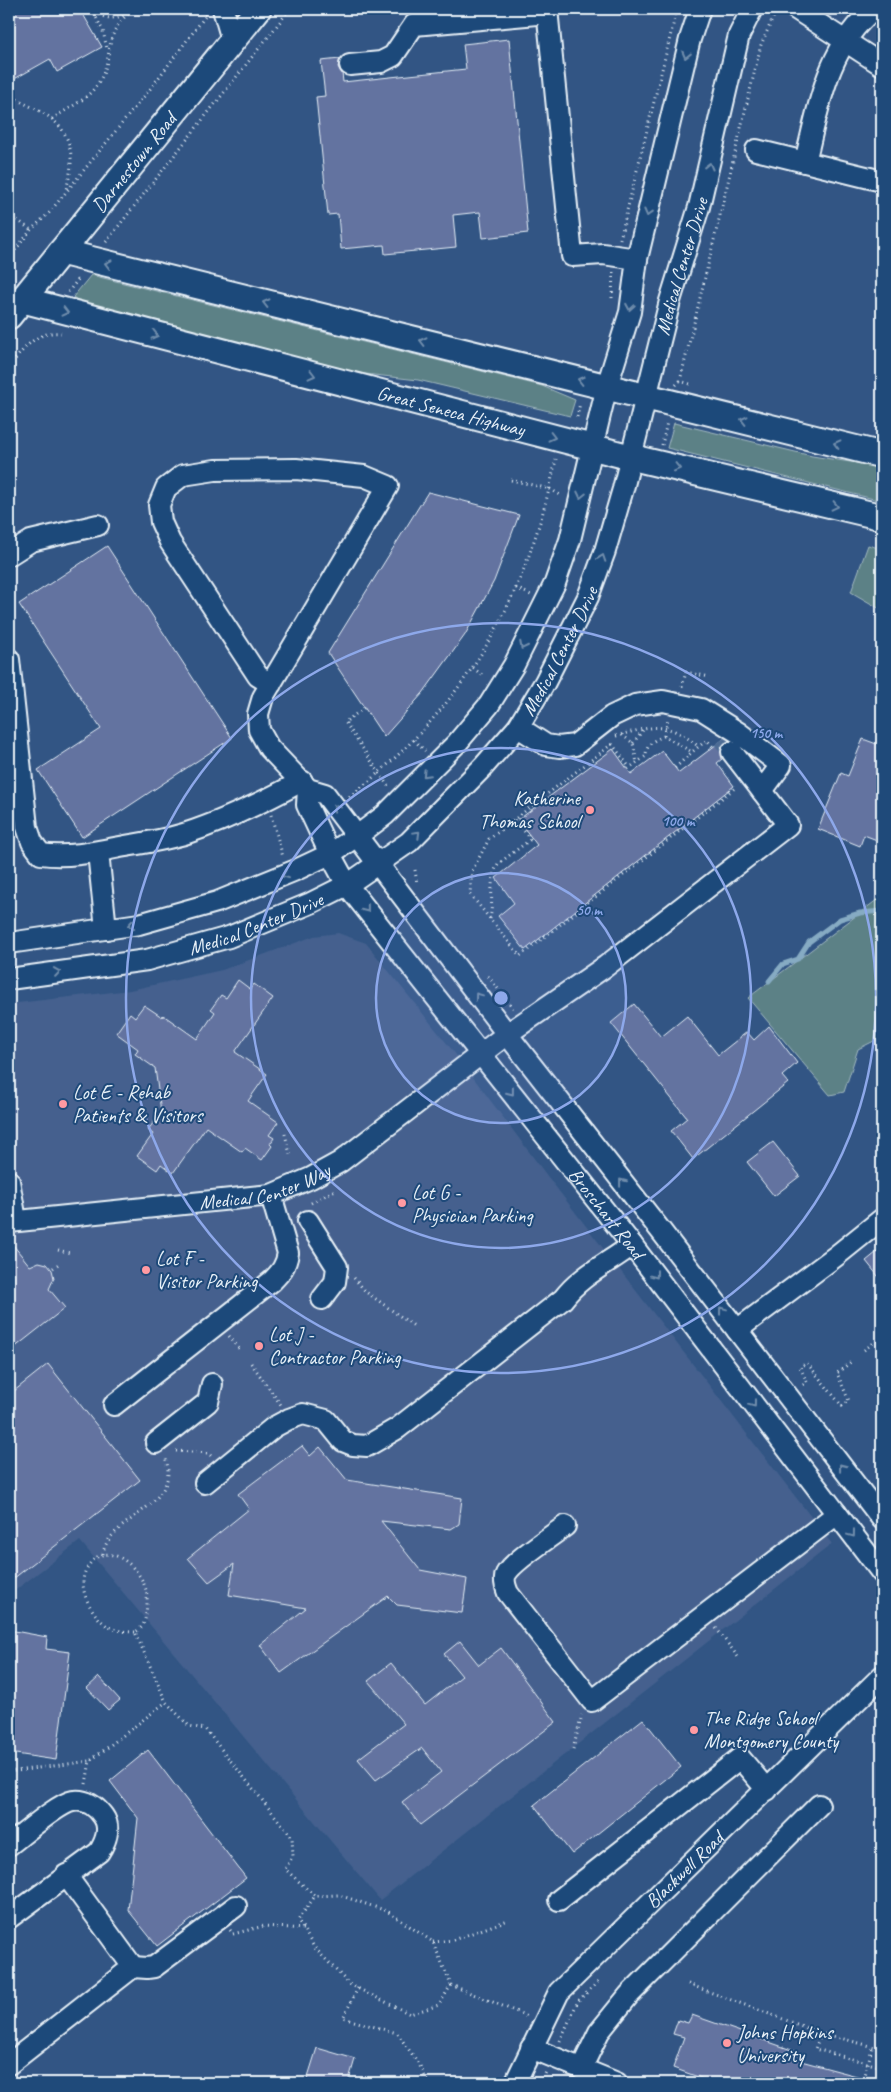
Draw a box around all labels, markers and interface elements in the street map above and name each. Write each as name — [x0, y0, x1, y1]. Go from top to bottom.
one-way arrow — [681, 51, 692, 60]
street label: Darnestown Road — [86, 105, 184, 217]
one-way arrow — [704, 162, 714, 170]
street label: Medical Center Drive — [649, 194, 714, 338]
one-way arrow — [643, 209, 654, 218]
one-way arrow — [103, 259, 112, 270]
one-way arrow — [262, 298, 270, 308]
one-way arrow — [625, 303, 636, 311]
one-way arrow — [61, 306, 69, 316]
one-way arrow — [151, 329, 159, 340]
one-way arrow — [419, 336, 428, 347]
one-way arrow — [308, 369, 317, 380]
one-way arrow — [577, 375, 586, 386]
street label: Great Seneca Highway — [374, 380, 529, 442]
one-way arrow — [741, 416, 749, 426]
one-way arrow — [547, 431, 556, 442]
one-way arrow — [832, 439, 841, 450]
one-way arrow — [673, 462, 682, 473]
one-way arrow — [576, 490, 587, 499]
one-way arrow — [831, 500, 840, 511]
one-way arrow — [596, 554, 606, 562]
street label: Medical Center Drive — [515, 582, 604, 720]
one-way arrow — [519, 640, 529, 649]
text: 150 m — [750, 724, 784, 743]
one-way arrow — [423, 768, 432, 777]
place label: Katherine Thomas School — [479, 786, 584, 834]
one-way arrow — [333, 804, 342, 814]
marker: Katherine Thomas School — [584, 804, 596, 816]
text: 100 m — [662, 812, 696, 831]
one-way arrow — [411, 831, 420, 840]
one-way arrow — [281, 868, 290, 879]
street label: Medical Center Drive — [186, 886, 328, 960]
text: 50 m — [576, 901, 603, 920]
one-way arrow — [361, 903, 369, 912]
one-way arrow — [127, 920, 136, 930]
one-way arrow — [53, 967, 61, 978]
centre of rings — [492, 989, 510, 1007]
one-way arrow — [475, 992, 484, 1001]
place label: Lot E - Rehab Patients & Visitors — [73, 1080, 204, 1128]
one-way arrow — [506, 1086, 514, 1095]
marker: Lot E - Rehab Patients & Visitors — [57, 1098, 69, 1110]
street label: Medical Center Way — [198, 1156, 336, 1215]
street label: Broschart Road — [563, 1163, 652, 1266]
one-way arrow — [619, 1178, 628, 1187]
place label: Lot G - Physician Parking — [412, 1180, 534, 1228]
marker: Lot G - Physician Parking — [396, 1197, 408, 1209]
place label: Lot F - Visitor Parking — [156, 1246, 258, 1294]
marker: Lot F - Visitor Parking — [140, 1264, 152, 1276]
one-way arrow — [649, 1269, 658, 1279]
one-way arrow — [719, 1307, 727, 1316]
place label: Lot J - Contractor Parking — [269, 1322, 402, 1370]
marker: Lot J - Contractor Parking — [253, 1340, 265, 1352]
one-way arrow — [748, 1398, 756, 1407]
one-way arrow — [839, 1464, 847, 1473]
one-way arrow — [846, 1528, 855, 1538]
place label: The Ridge School Montgomery County — [704, 1706, 840, 1754]
marker: The Ridge School Montgomery County — [688, 1724, 700, 1736]
street label: Blackwell Road — [640, 1824, 731, 1914]
place label: Johns Hopkins University — [736, 2020, 835, 2068]
marker: Johns Hopkins University — [721, 2037, 733, 2049]

